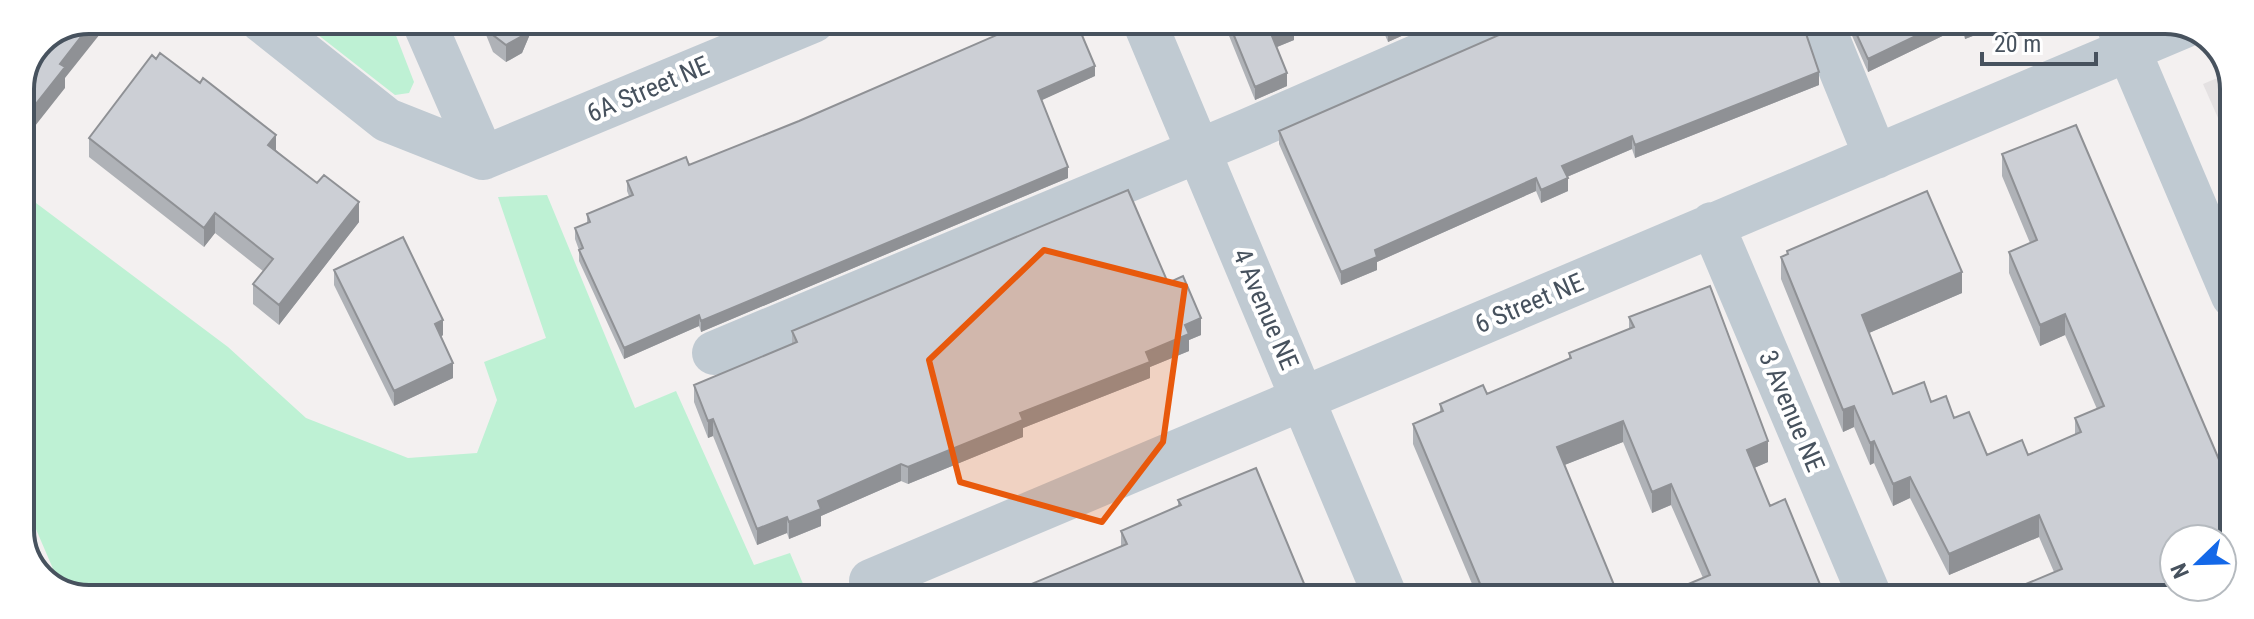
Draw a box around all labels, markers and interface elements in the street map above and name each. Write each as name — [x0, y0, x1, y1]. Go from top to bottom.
scale bar — [1982, 16, 2096, 66]
text: 20 m — [1994, 30, 2041, 58]
street label: 6A Street NE — [582, 50, 714, 128]
street label: 4 Avenue NE — [1227, 244, 1305, 374]
street label: 6 Street NE — [1470, 267, 1588, 339]
street label: 3 Avenue NE — [1753, 346, 1831, 476]
north arrow — [2158, 523, 2238, 603]
text: N — [2166, 560, 2194, 582]

